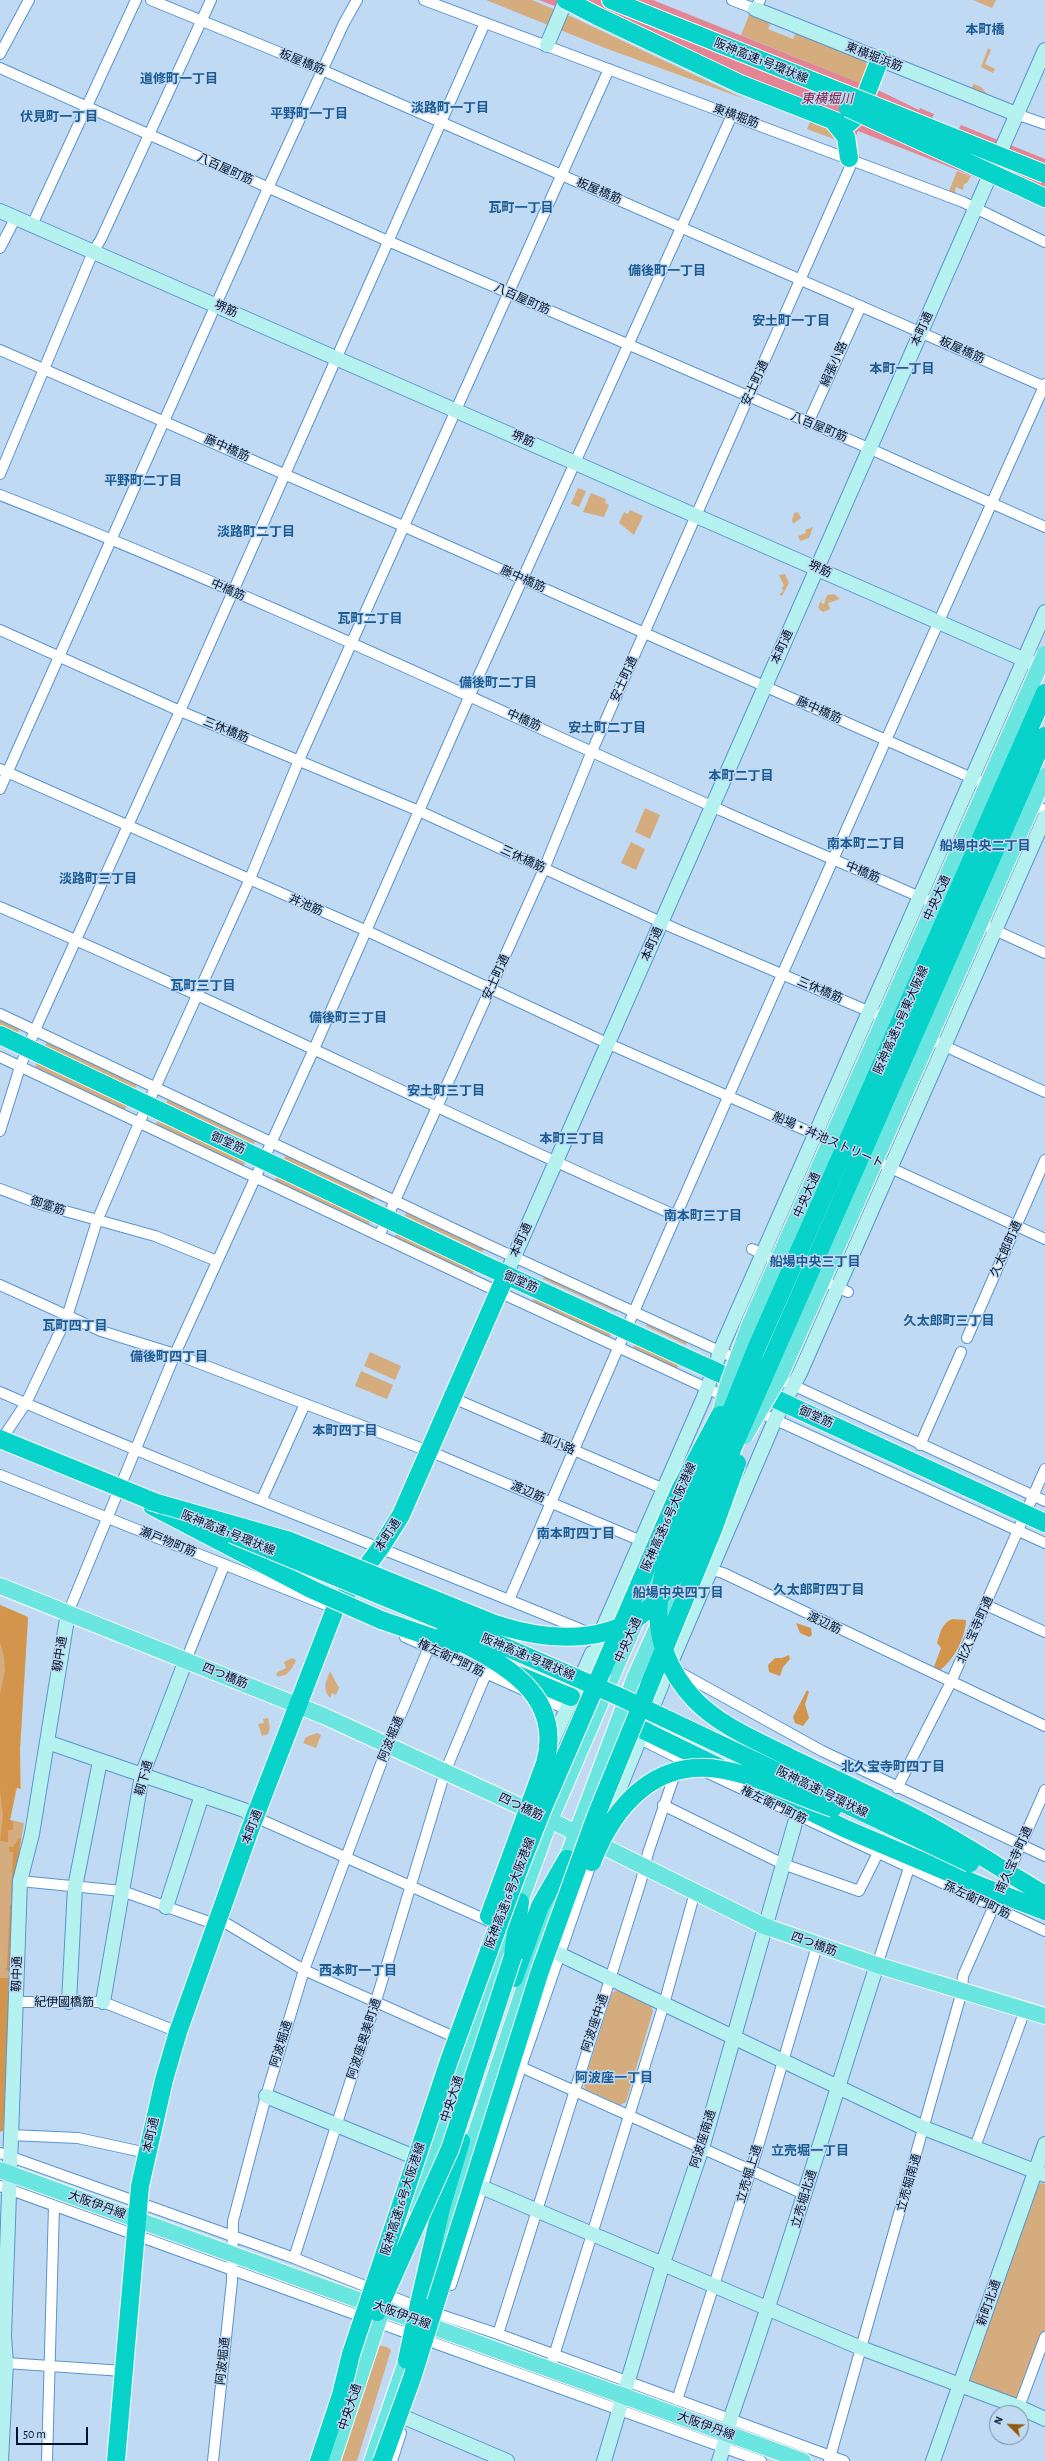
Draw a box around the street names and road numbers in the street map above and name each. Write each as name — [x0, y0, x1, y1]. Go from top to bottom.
street label: 阪神高速1号環状線 — [712, 36, 810, 86]
street label: 東横堀浜筋 — [843, 40, 905, 74]
street label: 板屋橋筋 — [277, 46, 327, 78]
street label: 東横堀筋 — [711, 101, 761, 131]
street label: 八百屋町筋 — [195, 150, 255, 188]
street label: 板屋橋筋 — [574, 175, 624, 207]
street label: 八百屋町筋 — [492, 280, 552, 318]
street label: 堺筋 — [212, 298, 240, 320]
street label: 本町通 — [908, 310, 936, 348]
street label: 板屋橋筋 — [937, 334, 987, 366]
street label: 絹張小路 — [818, 339, 850, 389]
street label: 安土町通 — [739, 358, 771, 408]
street label: 八百屋町筋 — [788, 409, 850, 445]
street label: 堺筋 — [509, 428, 537, 450]
street label: 藤中橋筋 — [202, 432, 252, 464]
street label: 堺筋 — [806, 557, 834, 581]
street label: 藤中橋筋 — [498, 563, 548, 595]
street label: 中橋筋 — [209, 576, 247, 604]
street label: 本町通 — [768, 628, 796, 666]
street label: 安土町通 — [608, 654, 640, 704]
street label: 藤中橋筋 — [794, 694, 844, 726]
street label: 中橋筋 — [505, 706, 543, 734]
street label: 三休橋筋 — [201, 714, 251, 746]
street label: 三休橋筋 — [498, 842, 548, 876]
street label: 中橋筋 — [844, 858, 882, 886]
street label: 中央大通 — [921, 873, 953, 923]
street label: 丼池筋 — [287, 891, 325, 919]
street label: 本町通 — [638, 925, 666, 963]
street label: 安土町通 — [480, 952, 512, 1002]
street label: 阪神高速13号東大阪線 — [871, 964, 931, 1076]
street label: 三休橋筋 — [795, 974, 845, 1006]
street label: 船場・丼池ストリート — [770, 1109, 886, 1171]
street label: 御堂筋 — [209, 1129, 247, 1157]
street label: 中央大通 — [791, 1170, 823, 1220]
street label: 御霊筋 — [29, 1194, 67, 1218]
street label: 久太郎町通 — [987, 1219, 1025, 1279]
street label: 本町通 — [507, 1221, 535, 1259]
street label: 御堂筋 — [502, 1268, 540, 1296]
street label: 御堂筋 — [797, 1403, 835, 1431]
street label: 狐小路 — [539, 1430, 577, 1458]
street label: 阪神高速16号大阪港線 — [638, 1460, 700, 1574]
street label: 渡辺筋 — [509, 1478, 547, 1506]
street label: 阪神高速1号環状線 — [179, 1508, 277, 1558]
street label: 本町通 — [372, 1516, 404, 1554]
street label: 瀬戸物町筋 — [137, 1524, 199, 1560]
street label: 北久宝寺町通 — [954, 1594, 996, 1666]
street label: 渡辺筋 — [805, 1609, 843, 1637]
street label: 中央大通 — [612, 1615, 644, 1665]
street label: 阪神高速1号環状線 — [479, 1631, 577, 1683]
street label: 靱中通 — [50, 1635, 70, 1673]
street label: 権左衛門町筋 — [415, 1636, 487, 1680]
street label: 四つ橋筋 — [200, 1660, 250, 1692]
street label: 阿波堀通 — [375, 1714, 407, 1764]
street label: 靱下通 — [132, 1759, 156, 1797]
street label: 阪神高速1号環状線 — [774, 1764, 870, 1820]
street label: 権左衛門町筋 — [738, 1783, 810, 1827]
street label: 四つ橋筋 — [496, 1790, 546, 1824]
street label: 本町通 — [239, 1808, 265, 1846]
street label: 南久宝寺町通 — [993, 1824, 1035, 1896]
street label: 阪神高速16号大阪港線 — [482, 1835, 538, 1951]
street label: 孫左衛門町筋 — [941, 1878, 1013, 1922]
street label: 四つ橋筋 — [789, 1929, 839, 1959]
street label: 靱中通 — [9, 1956, 25, 1992]
street label: 阿波座中通 — [579, 1992, 611, 2054]
street label: 紀伊國橋筋 — [34, 1995, 94, 2009]
street label: 阿波座奥美町通 — [344, 1997, 384, 2081]
street label: 阿波堀通 — [267, 2019, 295, 2069]
street label: 中央大通 — [438, 2074, 466, 2124]
street label: 阿波座南通 — [687, 2108, 719, 2170]
street label: 本町通 — [140, 2116, 162, 2154]
street label: 阪神高速16号大阪港線 — [378, 2141, 428, 2257]
street label: 立売堀上通 — [733, 2143, 765, 2205]
street label: 立売堀南通 — [894, 2152, 924, 2214]
street label: 立売堀北通 — [788, 2168, 820, 2230]
street label: 大阪伊丹線 — [66, 2188, 128, 2222]
street label: 新町北通 — [974, 2278, 1004, 2328]
street label: 大阪伊丹線 — [371, 2298, 433, 2332]
street label: 阿波堀通 — [213, 2336, 233, 2386]
street label: 中央大通 — [336, 2382, 364, 2432]
street label: 大阪伊丹線 — [675, 2409, 737, 2443]

